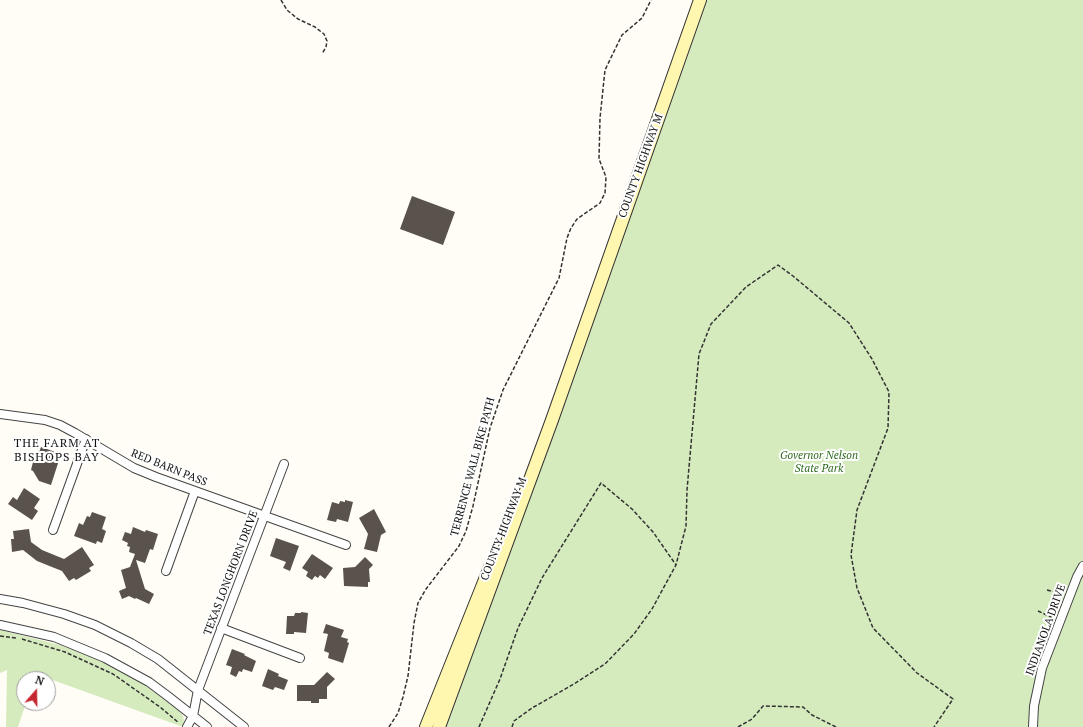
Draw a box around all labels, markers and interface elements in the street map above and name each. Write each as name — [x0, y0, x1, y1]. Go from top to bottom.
street label: COUNTY HIGHWAY M — [616, 112, 666, 220]
street label: TERRENCE WALL BIKE PATH — [448, 396, 498, 538]
district label: THE FARM AT BISHOPS BAY — [14, 437, 100, 465]
street label: RED BARN PASS — [129, 447, 209, 489]
park label: Governor Nelson State Park — [780, 449, 858, 475]
street label: COUNTY HIGHWAY M — [478, 476, 530, 582]
street label: TEXAS LONGHORN DRIVE — [201, 509, 261, 637]
street label: INDIANOLA DRIVE — [1023, 583, 1069, 677]
north arrow — [16, 671, 56, 711]
text: N — [33, 673, 46, 689]

